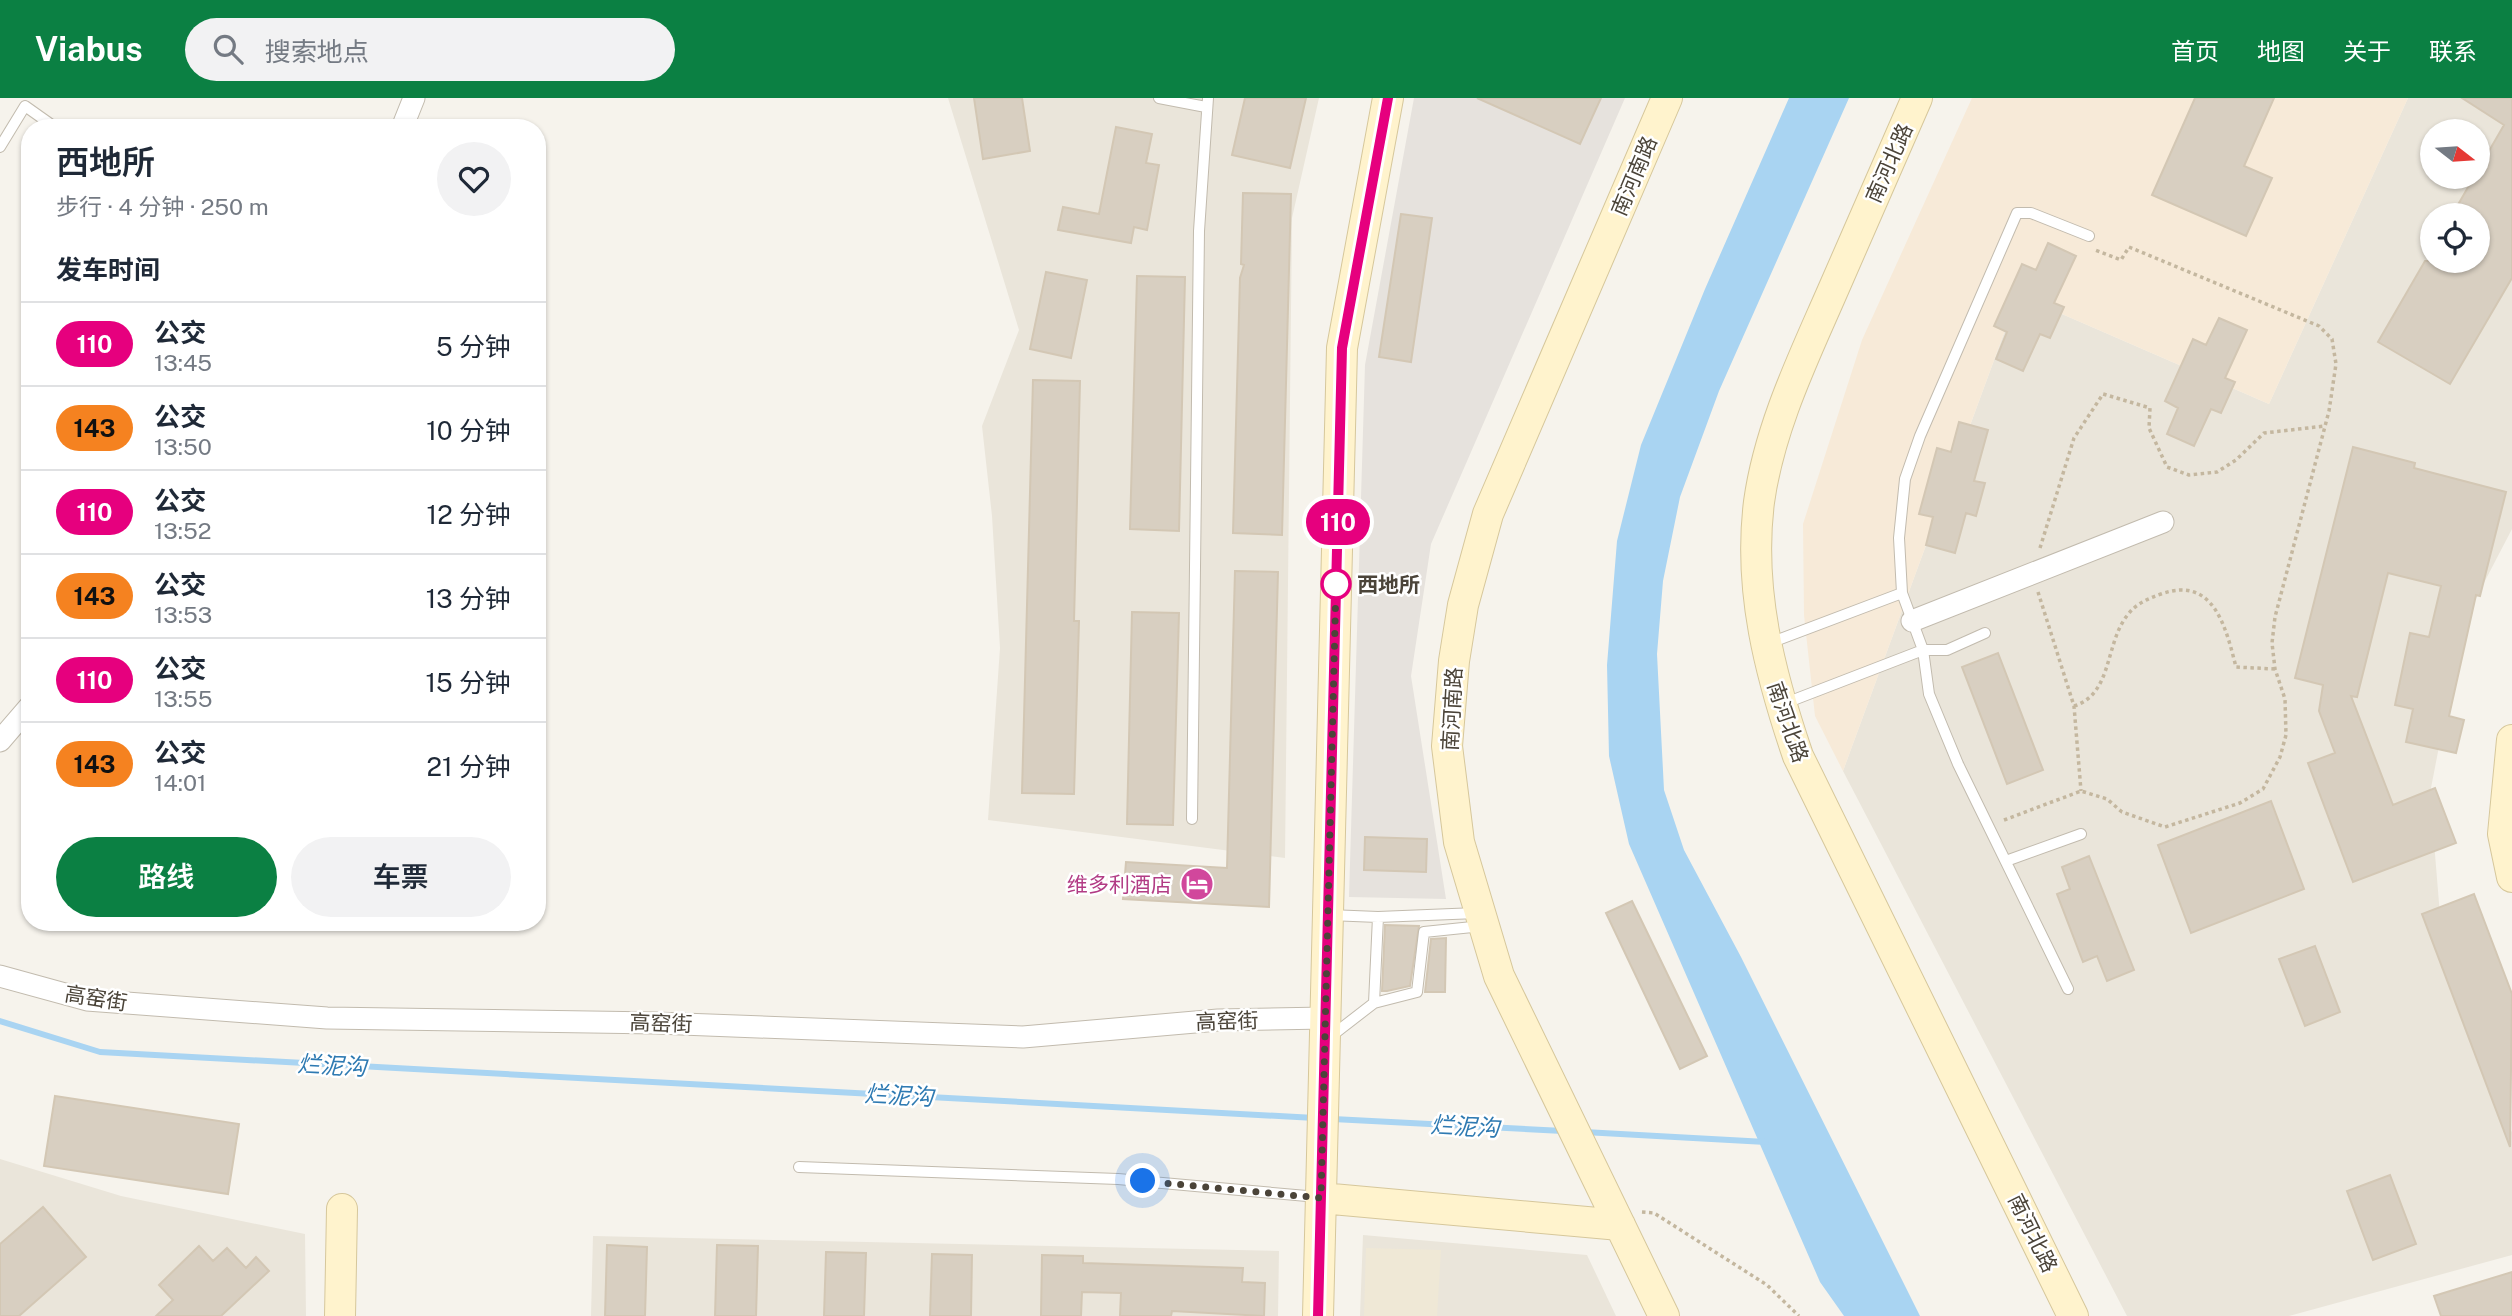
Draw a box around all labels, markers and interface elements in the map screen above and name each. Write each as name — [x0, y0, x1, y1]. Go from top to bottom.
search box — [185, 18, 675, 81]
text: Viabus — [35, 30, 143, 68]
icon: search — [209, 30, 247, 68]
text: 搜索地点 — [265, 36, 369, 67]
text: 首页 — [2171, 37, 2219, 65]
text: 地图 — [2257, 37, 2305, 65]
text: 关于 — [2343, 37, 2391, 65]
text: 联系 — [2429, 37, 2477, 65]
north arrow — [2420, 119, 2490, 189]
map controls — [2420, 119, 2490, 273]
street label: 南河北路 — [1860, 120, 1918, 206]
street label: 南河南路 — [1606, 132, 1662, 220]
button: heart — [437, 142, 511, 216]
text: 西地所 — [56, 143, 155, 181]
text: 步行 · 4 分钟 · 250 m — [56, 193, 269, 220]
button: locate — [2420, 203, 2490, 273]
text: 发车时间 — [56, 254, 160, 285]
text: 公交 — [154, 317, 206, 348]
text: 110 — [76, 330, 113, 358]
text: 5 分钟 — [436, 331, 511, 362]
text: 13:45 — [154, 349, 212, 376]
text: 公交 — [154, 401, 206, 432]
text: 143 — [74, 414, 115, 442]
text: 10 分钟 — [426, 415, 511, 446]
text: 13:50 — [154, 433, 212, 460]
text: 公交 — [154, 485, 206, 516]
text: 110 — [76, 498, 113, 526]
text: 12 分钟 — [427, 499, 511, 530]
line badge: 110 — [1298, 499, 1378, 545]
text: 110 — [1320, 508, 1356, 536]
text: 13:52 — [154, 517, 211, 544]
text: 公交 — [154, 569, 206, 600]
marker: 西地所 — [1321, 569, 1351, 599]
place label: 西地所 — [1357, 572, 1420, 597]
text: 143 — [74, 582, 115, 610]
text: 13 分钟 — [426, 583, 511, 614]
text: 13:53 — [154, 601, 212, 628]
text: 公交 — [154, 653, 206, 684]
text: 110 — [76, 666, 113, 694]
street label: 南河南路 — [1437, 666, 1467, 752]
text: 15 分钟 — [425, 667, 511, 698]
street label: 南河北路 — [1763, 678, 1813, 766]
text: 13:55 — [154, 685, 213, 712]
text: 公交 — [154, 737, 206, 768]
text: 143 — [74, 750, 115, 778]
text: 21 分钟 — [427, 751, 511, 782]
text: 14:01 — [154, 769, 206, 796]
button: 路线 — [56, 837, 277, 917]
button: 车票 — [291, 837, 511, 917]
hotel icon: 维多利酒店 — [1178, 865, 1216, 903]
place label: 维多利酒店 — [1067, 872, 1172, 897]
street label: 高窑街 — [63, 981, 129, 1015]
street label: 高窑街 — [1195, 1007, 1259, 1035]
street label: 高窑街 — [629, 1009, 693, 1037]
water label: 烂泥沟 — [297, 1050, 370, 1080]
water label: 烂泥沟 — [864, 1080, 937, 1110]
water label: 烂泥沟 — [1430, 1111, 1503, 1141]
your location — [1125, 1163, 1160, 1198]
street label: 南河北路 — [2003, 1190, 2063, 1276]

